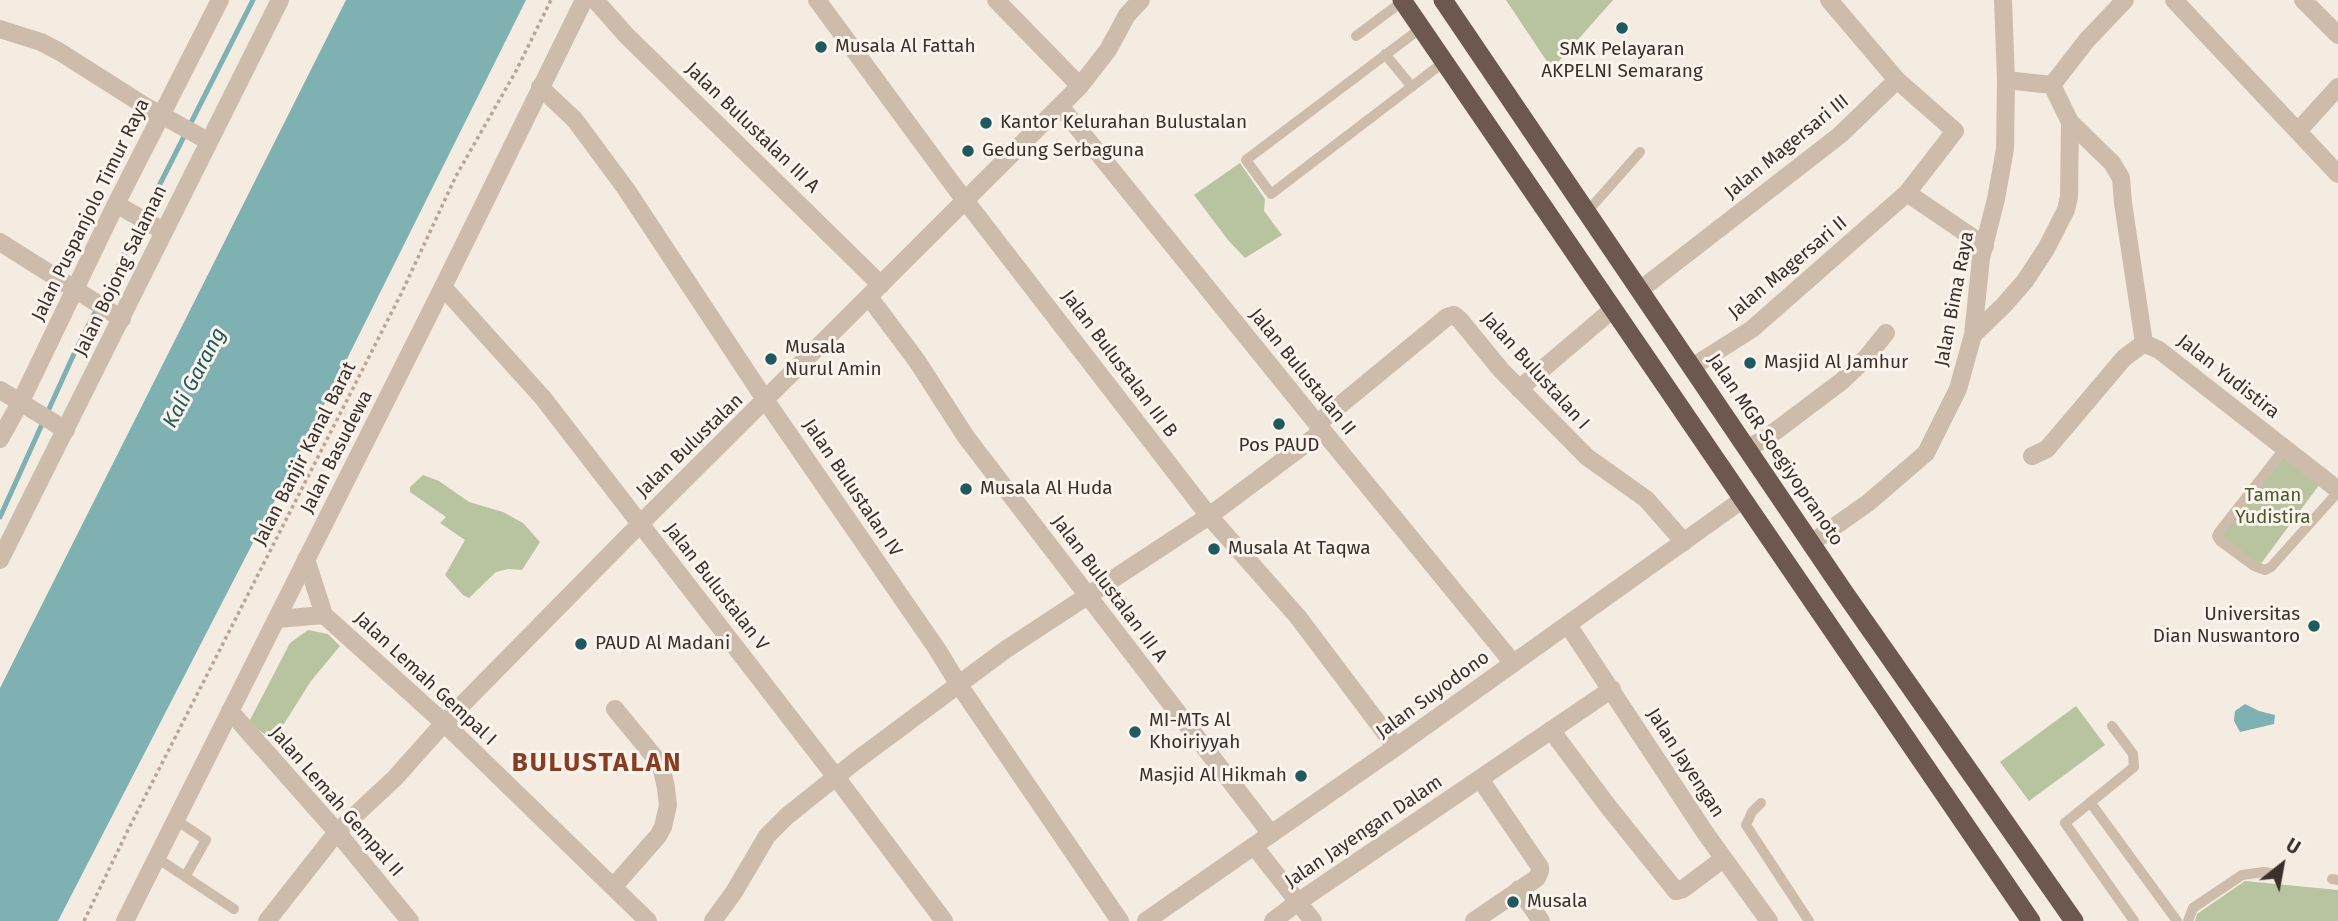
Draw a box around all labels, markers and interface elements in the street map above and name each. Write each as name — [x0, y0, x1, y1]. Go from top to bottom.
marker: SMK Pelayaran AKPELNI Semarang — [1614, 20, 1630, 36]
place label: Musala Al Fattah — [835, 36, 976, 58]
marker: Musala Al Fattah — [813, 39, 829, 55]
place label: SMK Pelayaran AKPELNI Semarang — [1541, 39, 1703, 83]
street label: Jalan Bulustalan III A — [680, 58, 824, 198]
street label: Jalan Magersari III — [1720, 90, 1854, 204]
street label: Jalan Puspanjolo Timur Raya — [27, 95, 155, 325]
place label: Kantor Kelurahan Bulustalan — [1000, 112, 1247, 134]
marker: Kantor Kelurahan Bulustalan — [978, 115, 994, 131]
place label: Gedung Serbaguna — [982, 140, 1144, 162]
marker: Gedung Serbaguna — [960, 143, 976, 159]
street label: Jalan Bojong Salaman — [70, 182, 172, 360]
street label: Jalan Magersari II — [1724, 212, 1852, 324]
street label: Jalan Bima Raya — [1931, 229, 1979, 369]
street label: Jalan Bulustalan III B — [1056, 286, 1182, 442]
street label: Jalan Bulustalan II — [1244, 304, 1360, 440]
street label: Jalan Bulustalan I — [1476, 307, 1594, 435]
water label: Kali Garang — [158, 324, 232, 432]
street label: Jalan Yudistira — [2172, 330, 2284, 424]
place label: Musala Nurul Amin — [785, 337, 882, 381]
street label: Jalan MGR Soegiyopranoto — [1702, 350, 1848, 550]
marker: Musala Nurul Amin — [763, 351, 779, 367]
place label: Masjid Al Jamhur — [1764, 352, 1908, 374]
marker: Masjid Al Jamhur — [1742, 355, 1758, 371]
street label: Jalan Banjir Kanal Barat — [249, 358, 361, 550]
street label: Jalan Basudewa — [296, 387, 378, 517]
street label: Jalan Bulustalan — [632, 389, 748, 503]
street label: Jalan Bulustalan IV — [798, 415, 906, 561]
marker: Pos PAUD — [1271, 416, 1287, 432]
place label: Pos PAUD — [1239, 435, 1319, 457]
place label: Musala Al Huda — [980, 478, 1113, 500]
marker: Musala Al Huda — [958, 481, 974, 497]
park label: Taman Yudistira — [2235, 485, 2311, 529]
street label: Jalan Bulustalan III A — [1046, 511, 1172, 667]
street label: Jalan Bulustalan V — [659, 519, 773, 655]
place label: Musala At Taqwa — [1228, 538, 1371, 560]
marker: Musala At Taqwa — [1206, 541, 1222, 557]
place label: Universitas Dian Nuswantoro — [2153, 604, 2300, 648]
street label: Jalan Lemah Gempal I — [349, 607, 501, 751]
marker: Universitas Dian Nuswantoro — [2306, 618, 2322, 634]
place label: PAUD Al Madani — [595, 633, 730, 655]
marker: PAUD Al Madani — [573, 636, 589, 652]
street label: Jalan Suyodono — [1372, 646, 1494, 744]
street label: Jalan Jayengan — [1641, 704, 1729, 822]
place label: MI-MTs Al Khoiriyyah — [1149, 710, 1240, 754]
street label: Jalan Lemah Gempal II — [265, 722, 407, 882]
marker: MI-MTs Al Khoiriyyah — [1127, 724, 1143, 740]
district label: BULUSTALAN — [513, 748, 681, 780]
place label: Masjid Al Hikmah — [1139, 765, 1287, 787]
marker: Masjid Al Hikmah — [1293, 768, 1309, 784]
street label: Jalan Jayengan Dalam — [1281, 771, 1447, 893]
north arrow — [2247, 830, 2317, 900]
text: U — [2282, 834, 2304, 860]
place label: Musala — [1527, 891, 1587, 913]
marker: Musala — [1505, 894, 1521, 910]

